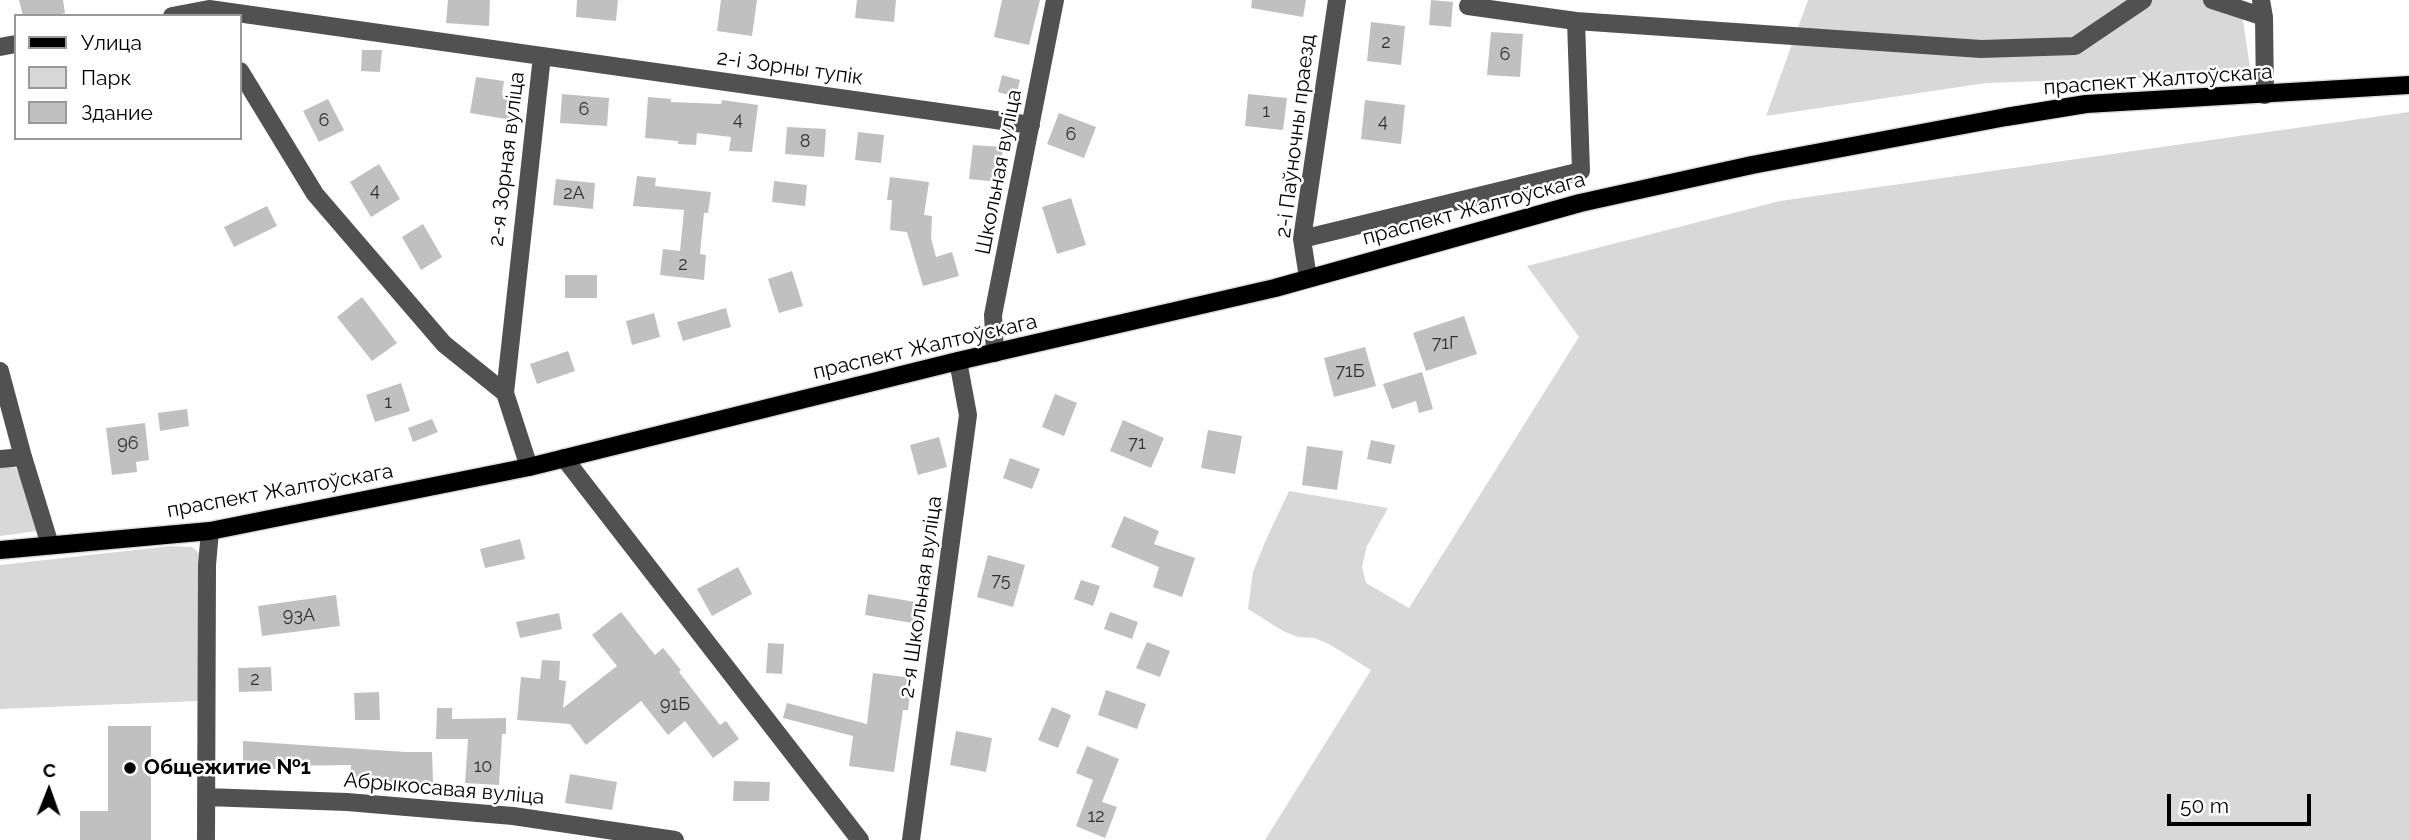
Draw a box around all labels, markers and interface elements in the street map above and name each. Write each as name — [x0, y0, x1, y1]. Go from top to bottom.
legend — [14, 14, 242, 140]
text: Улица — [81, 30, 142, 55]
house number: 2 — [1381, 32, 1391, 54]
street label: 2-і Паўночны праезд — [1271, 33, 1321, 239]
house number: 6 — [1500, 44, 1510, 66]
street label: 2-і Зорны тупік — [715, 45, 865, 91]
street label: праспект Жалтоўскага — [2043, 59, 2273, 101]
text: Парк — [81, 65, 131, 90]
street label: 2-я Зорная вуліца — [484, 70, 530, 248]
street label: Школьная вуліца — [971, 87, 1027, 257]
house number: 6 — [579, 99, 589, 121]
text: Здание — [81, 100, 153, 125]
house number: 1 — [1262, 101, 1270, 123]
house number: 4 — [733, 109, 743, 131]
house number: 6 — [319, 110, 329, 132]
house number: 4 — [1378, 111, 1388, 133]
house number: 6 — [1066, 124, 1076, 146]
house number: 8 — [800, 131, 810, 153]
street label: праспект Жалтоўскага — [1360, 167, 1588, 251]
house number: 4 — [370, 180, 380, 202]
house number: 2А — [563, 183, 585, 205]
house number: 2 — [678, 254, 688, 276]
street label: праспект Жалтоўскага — [810, 309, 1040, 385]
house number: 71Г — [1432, 333, 1458, 355]
house number: 71Б — [1335, 361, 1365, 383]
house number: 1 — [384, 392, 392, 414]
house number: 96 — [117, 433, 139, 455]
house number: 71 — [1128, 433, 1146, 455]
street label: праспект Жалтоўскага — [165, 459, 395, 523]
street label: 2-я Школьная вуліца — [894, 494, 948, 700]
house number: 75 — [991, 570, 1011, 592]
house number: 93А — [283, 605, 315, 627]
house number: 2 — [250, 669, 260, 691]
house number: 91Б — [660, 694, 690, 716]
place label: Общежитие №1 — [144, 755, 311, 781]
north arrow — [14, 756, 84, 826]
house number: 10 — [474, 756, 492, 778]
text: С — [43, 759, 56, 781]
marker: Общежитие №1 — [122, 760, 138, 776]
street label: Абрыкосавая вуліца — [343, 768, 545, 810]
scale bar — [2171, 780, 2314, 824]
text: 50 m — [2180, 793, 2229, 818]
house number: 12 — [1087, 806, 1105, 828]

